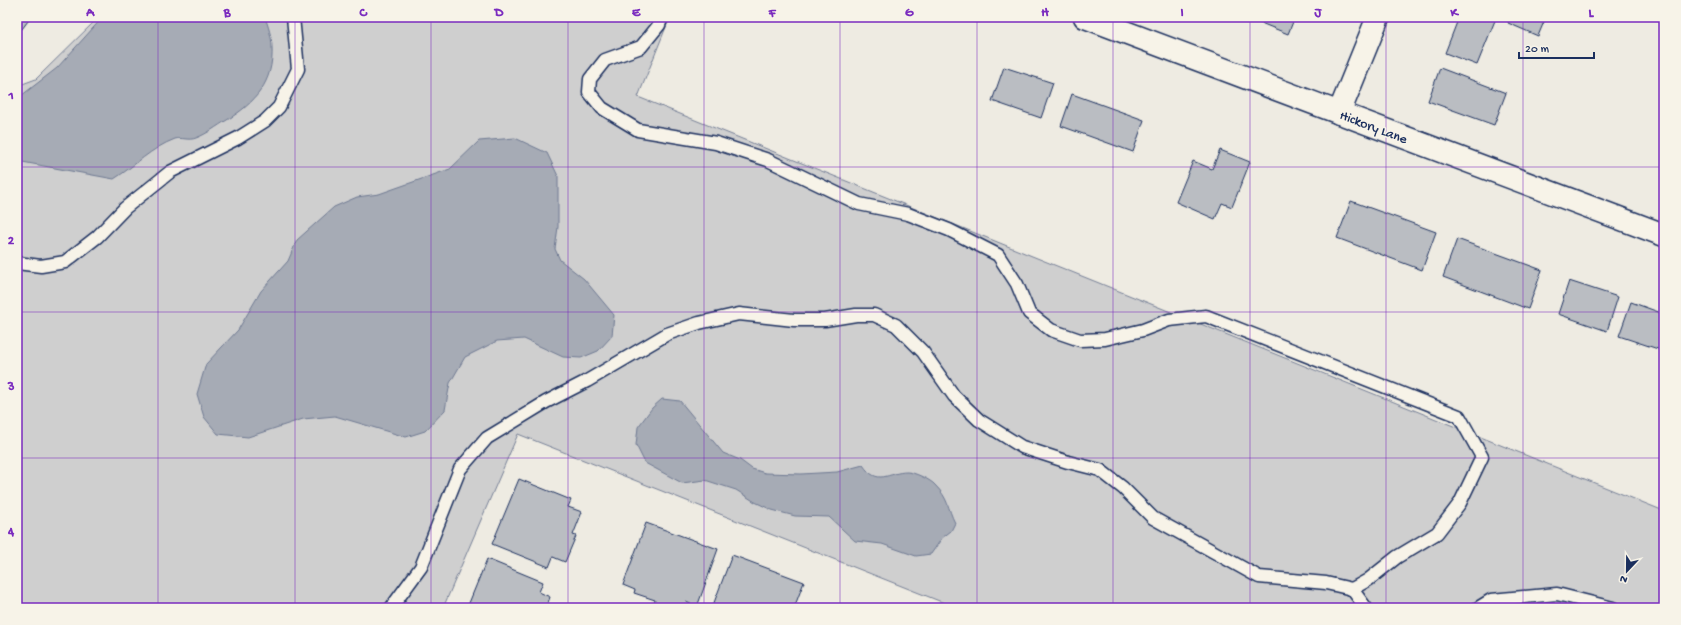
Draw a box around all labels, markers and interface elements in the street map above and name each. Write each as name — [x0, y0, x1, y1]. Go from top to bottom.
text: A — [85, 6, 95, 21]
text: B — [223, 6, 232, 21]
text: C — [358, 6, 368, 21]
text: D — [494, 6, 504, 21]
text: E — [632, 6, 641, 21]
text: F — [768, 6, 777, 21]
text: G — [905, 6, 914, 21]
text: H — [1041, 6, 1049, 21]
text: I — [1180, 6, 1184, 21]
text: J — [1314, 6, 1323, 21]
text: K — [1449, 6, 1459, 21]
text: L — [1589, 6, 1595, 21]
scale bar — [1519, 34, 1594, 60]
text: 20 m — [1525, 43, 1550, 57]
text: 1 — [7, 89, 14, 104]
street label: Hickory Lane — [1337, 108, 1410, 149]
text: 2 — [8, 234, 15, 249]
text: 3 — [7, 380, 15, 395]
text: 4 — [7, 525, 15, 540]
north arrow — [1607, 551, 1647, 591]
text: N — [1618, 572, 1630, 585]

